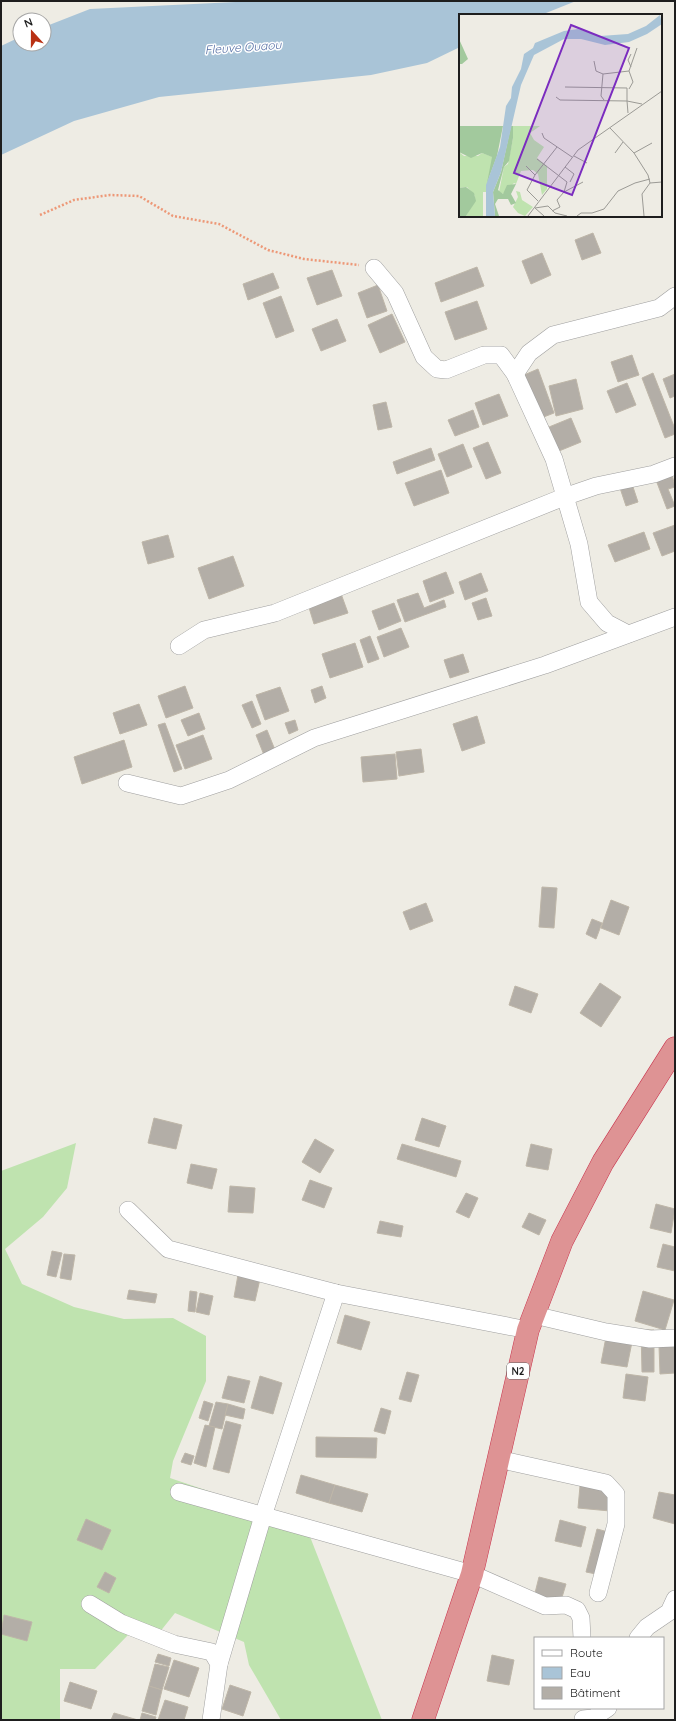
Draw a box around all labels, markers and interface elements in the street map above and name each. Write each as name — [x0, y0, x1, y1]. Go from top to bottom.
north arrow — [12, 12, 52, 52]
inset map — [459, 14, 662, 217]
text: N — [22, 15, 35, 31]
water label: Fleuve Ouaou — [204, 37, 283, 57]
road number: N2 — [507, 1363, 529, 1379]
legend — [534, 1637, 664, 1709]
text: Route — [570, 1645, 603, 1660]
text: Eau — [570, 1665, 591, 1680]
text: Bâtiment — [570, 1685, 620, 1700]

